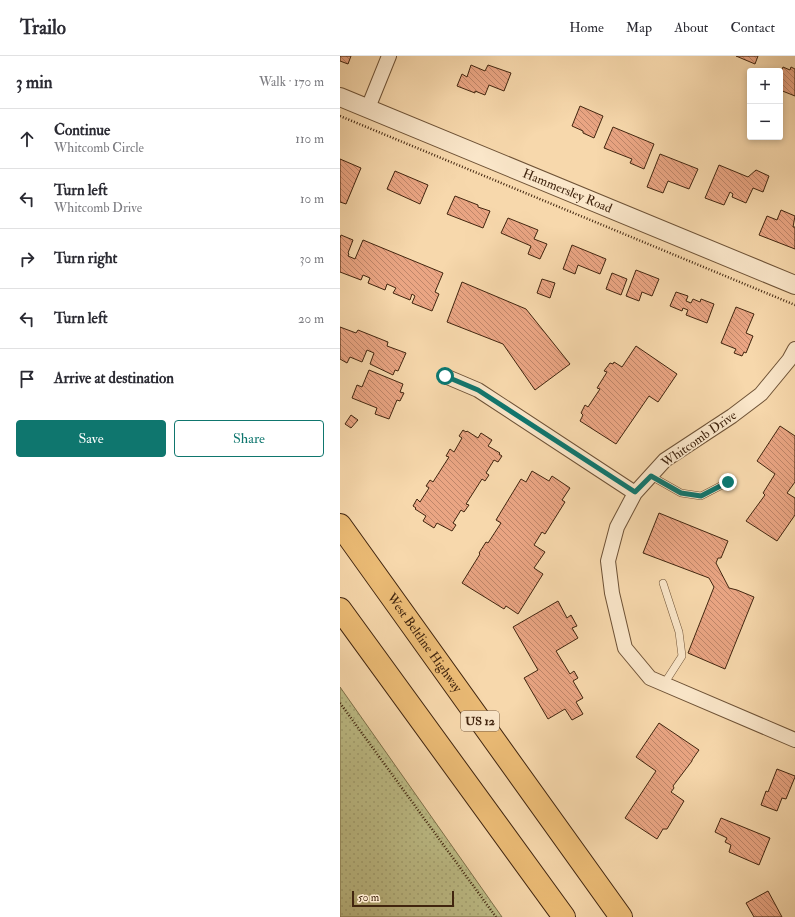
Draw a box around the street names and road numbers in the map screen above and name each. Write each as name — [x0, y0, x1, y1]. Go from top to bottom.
street label: Hammersley Road — [520, 165, 615, 217]
street label: Whitcomb Drive — [658, 407, 740, 471]
street label: West Beltline Highway — [383, 589, 466, 696]
road number: US 12 — [461, 711, 499, 731]

